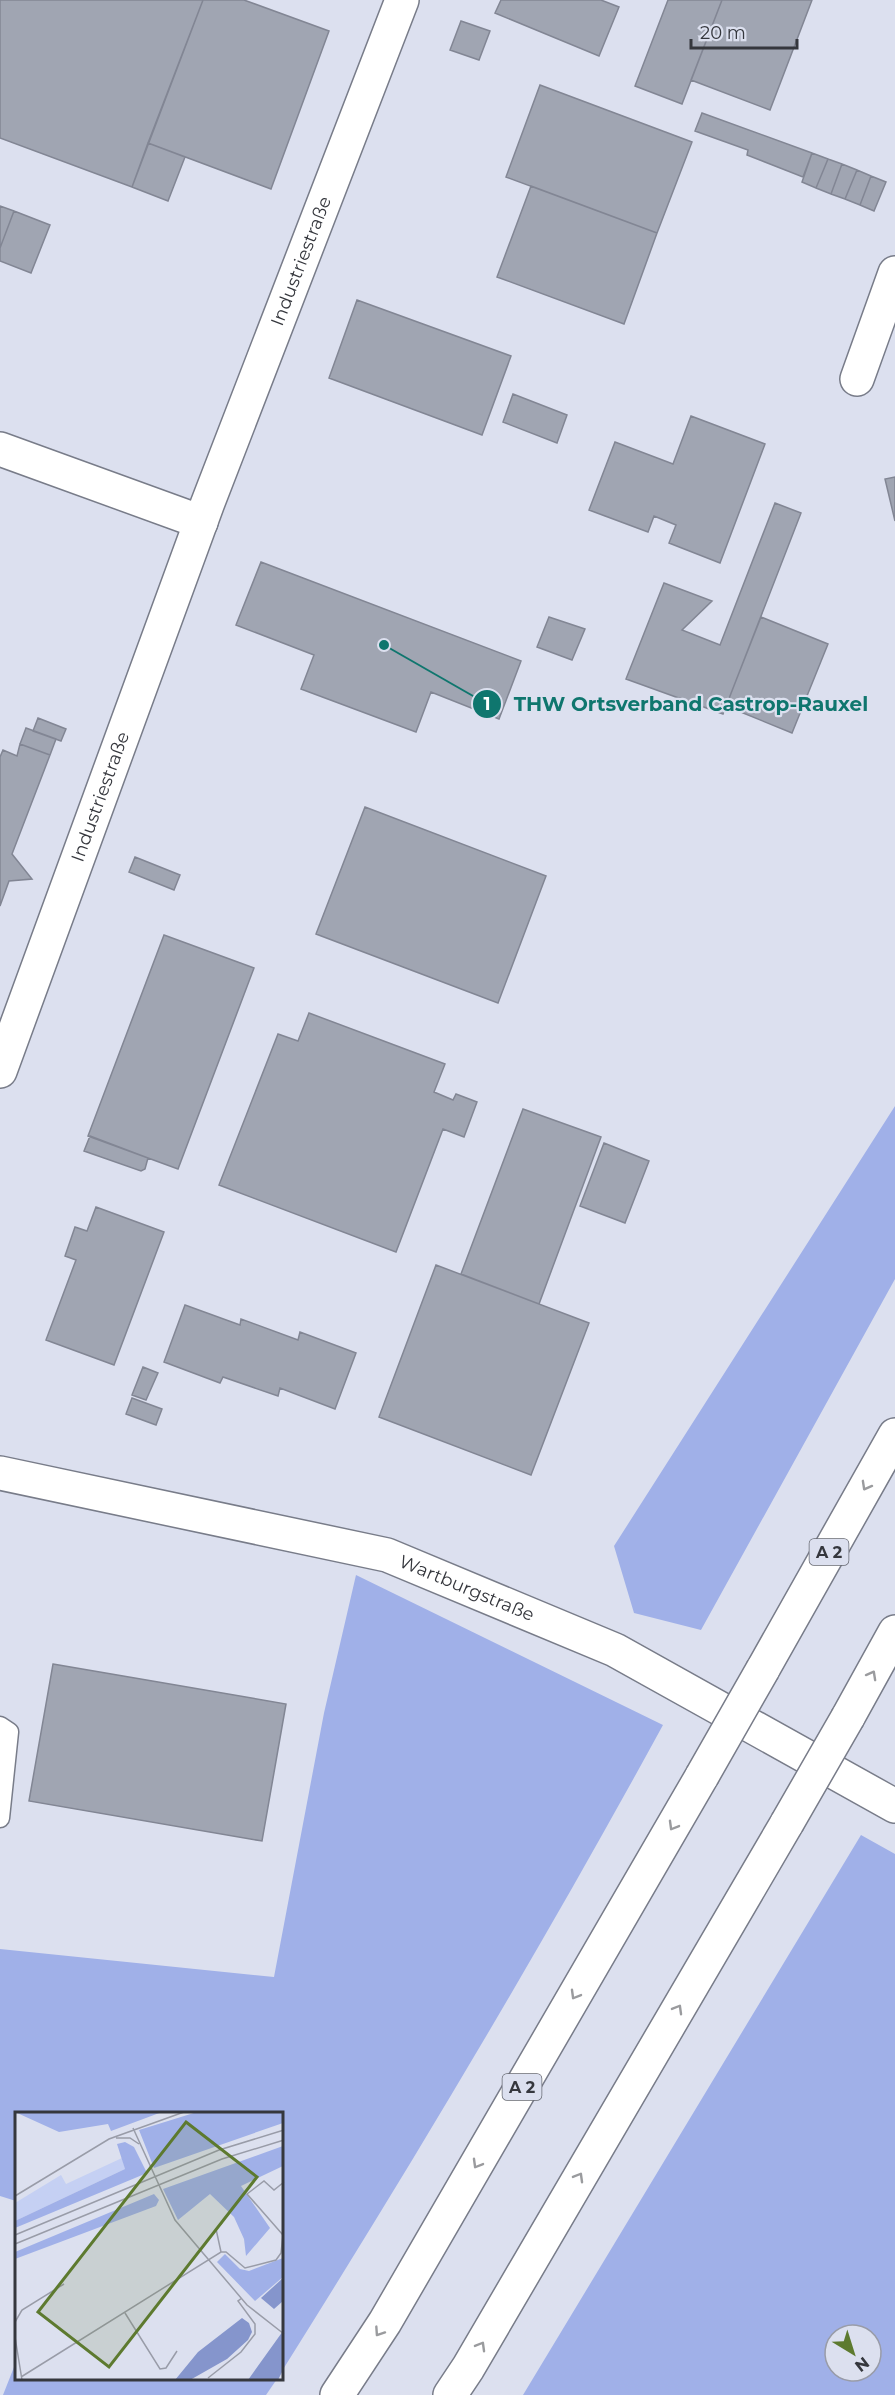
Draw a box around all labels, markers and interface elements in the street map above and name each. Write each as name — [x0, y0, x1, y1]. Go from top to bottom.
scale bar — [691, 12, 798, 50]
text: 20 m — [700, 22, 746, 44]
street label: Industriestraße — [266, 193, 336, 329]
callout: THW Ortsverband Castrop-Rauxel — [472, 685, 881, 723]
text: THW Ortsverband Castrop-Rauxel — [514, 692, 868, 716]
text: 1 — [483, 693, 491, 715]
street label: Industriestraße — [66, 729, 134, 865]
one-way arrow — [862, 1480, 873, 1490]
road number: A 2 — [810, 1539, 848, 1565]
street label: Wartburgstraße — [396, 1550, 538, 1626]
one-way arrow — [865, 1670, 876, 1681]
one-way arrow — [669, 1820, 680, 1830]
one-way arrow — [571, 1989, 583, 1999]
one-way arrow — [671, 2005, 682, 2015]
road number: A 2 — [502, 2074, 542, 2100]
inset map — [15, 2112, 284, 2380]
one-way arrow — [473, 2158, 485, 2168]
one-way arrow — [572, 2173, 584, 2183]
north arrow — [823, 2323, 883, 2383]
one-way arrow — [375, 2325, 386, 2336]
one-way arrow — [473, 2342, 485, 2352]
text: N — [851, 2353, 873, 2376]

